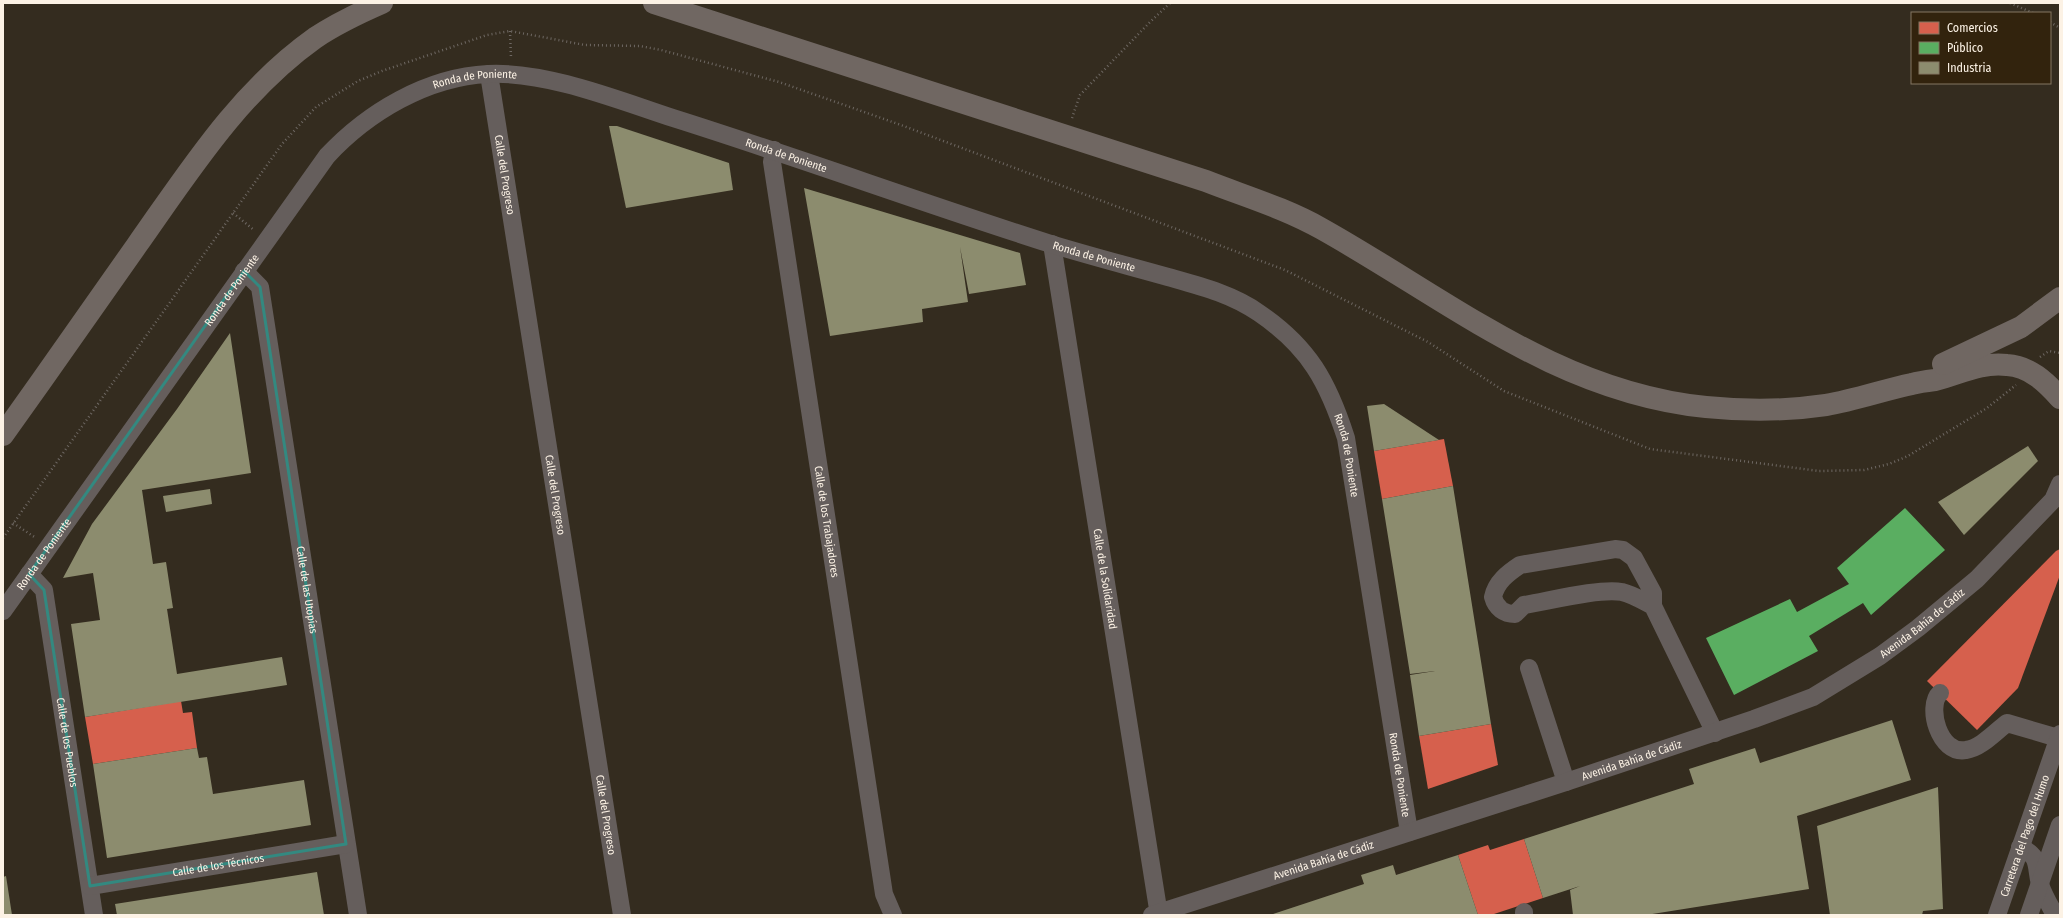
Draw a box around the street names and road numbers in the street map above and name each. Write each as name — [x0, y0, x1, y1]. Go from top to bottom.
street label: Ronda de Poniente — [431, 67, 518, 91]
street label: Calle del Progreso — [492, 134, 518, 216]
street label: Ronda de Poniente — [744, 135, 829, 175]
street label: Ronda de Poniente — [1051, 238, 1137, 274]
street label: Ronda de Poniente — [202, 252, 262, 329]
street label: Ronda de Poniente — [1332, 412, 1362, 498]
street label: Calle del Progreso — [543, 454, 568, 536]
street label: Calle de los Trabajadores — [812, 465, 842, 579]
street label: Ronda de Poniente — [14, 515, 74, 592]
street label: Calle de la Solidaridad — [1091, 528, 1120, 630]
street label: Calle de las Utopías — [294, 545, 321, 635]
street label: Avenida Bahía de Cádiz — [1877, 585, 1968, 661]
street label: Calle de los Pueblos — [54, 697, 81, 788]
street label: Ronda de Poniente — [1387, 732, 1413, 818]
street label: Avenida Bahía de Cádiz — [1580, 737, 1684, 783]
street label: Carretera del Pago del Humo — [1997, 773, 2052, 898]
street label: Calle del Progreso — [593, 774, 619, 856]
street label: Avenida Bahía de Cádiz — [1272, 838, 1376, 882]
street label: Calle de los Técnicos — [171, 851, 265, 879]

